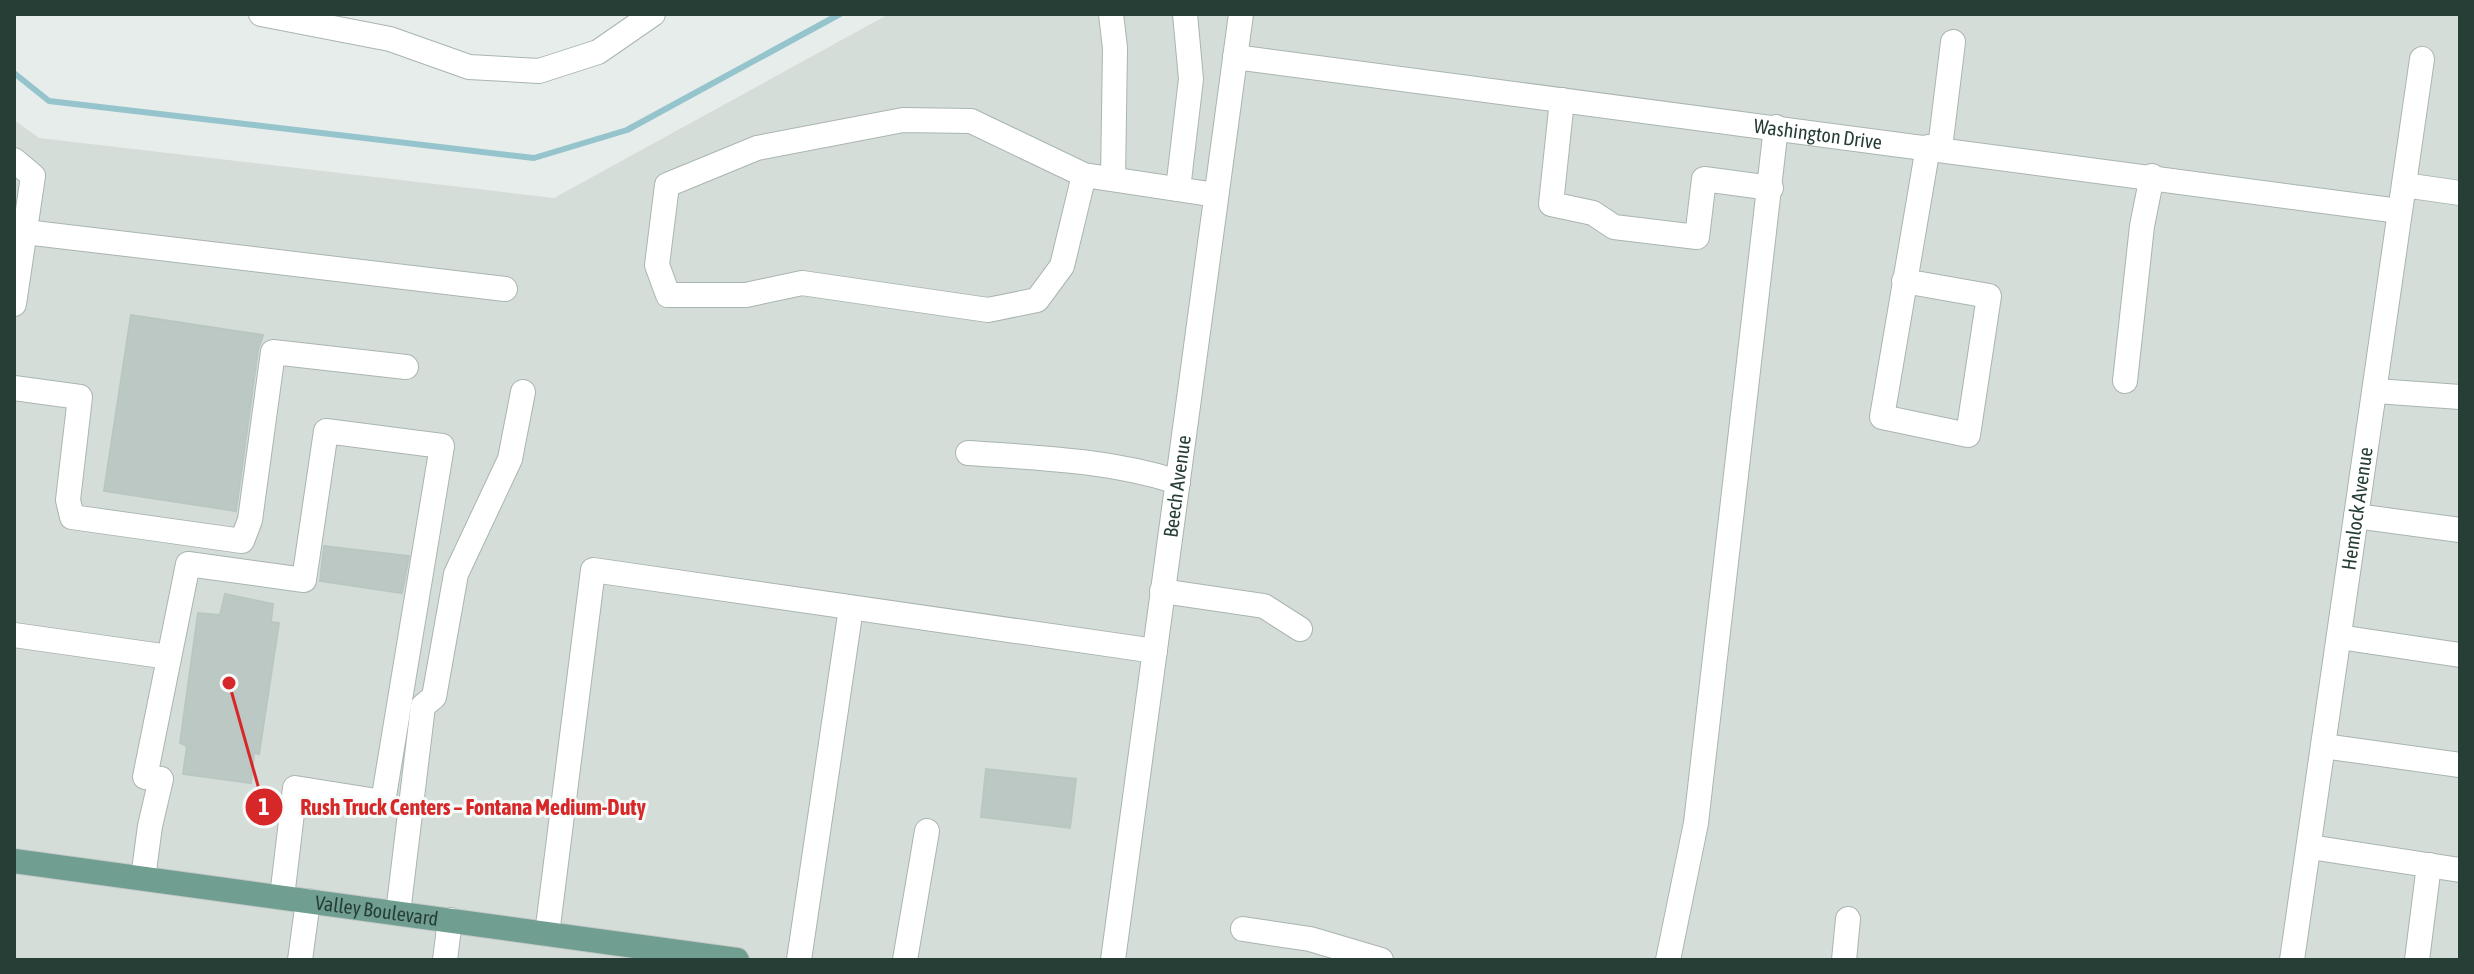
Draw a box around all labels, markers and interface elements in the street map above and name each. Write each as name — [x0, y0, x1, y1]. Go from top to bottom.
street label: Washington Drive — [1752, 114, 1884, 153]
street label: Beech Avenue — [1158, 434, 1195, 539]
street label: Hemlock Avenue — [2336, 446, 2377, 572]
callout: Rush Truck Centers – Fontana Medium-Duty — [244, 784, 662, 830]
text: 1 — [258, 793, 270, 820]
text: Rush Truck Centers – Fontana Medium-Duty — [300, 794, 646, 820]
street label: Valley Boulevard — [314, 890, 440, 930]

